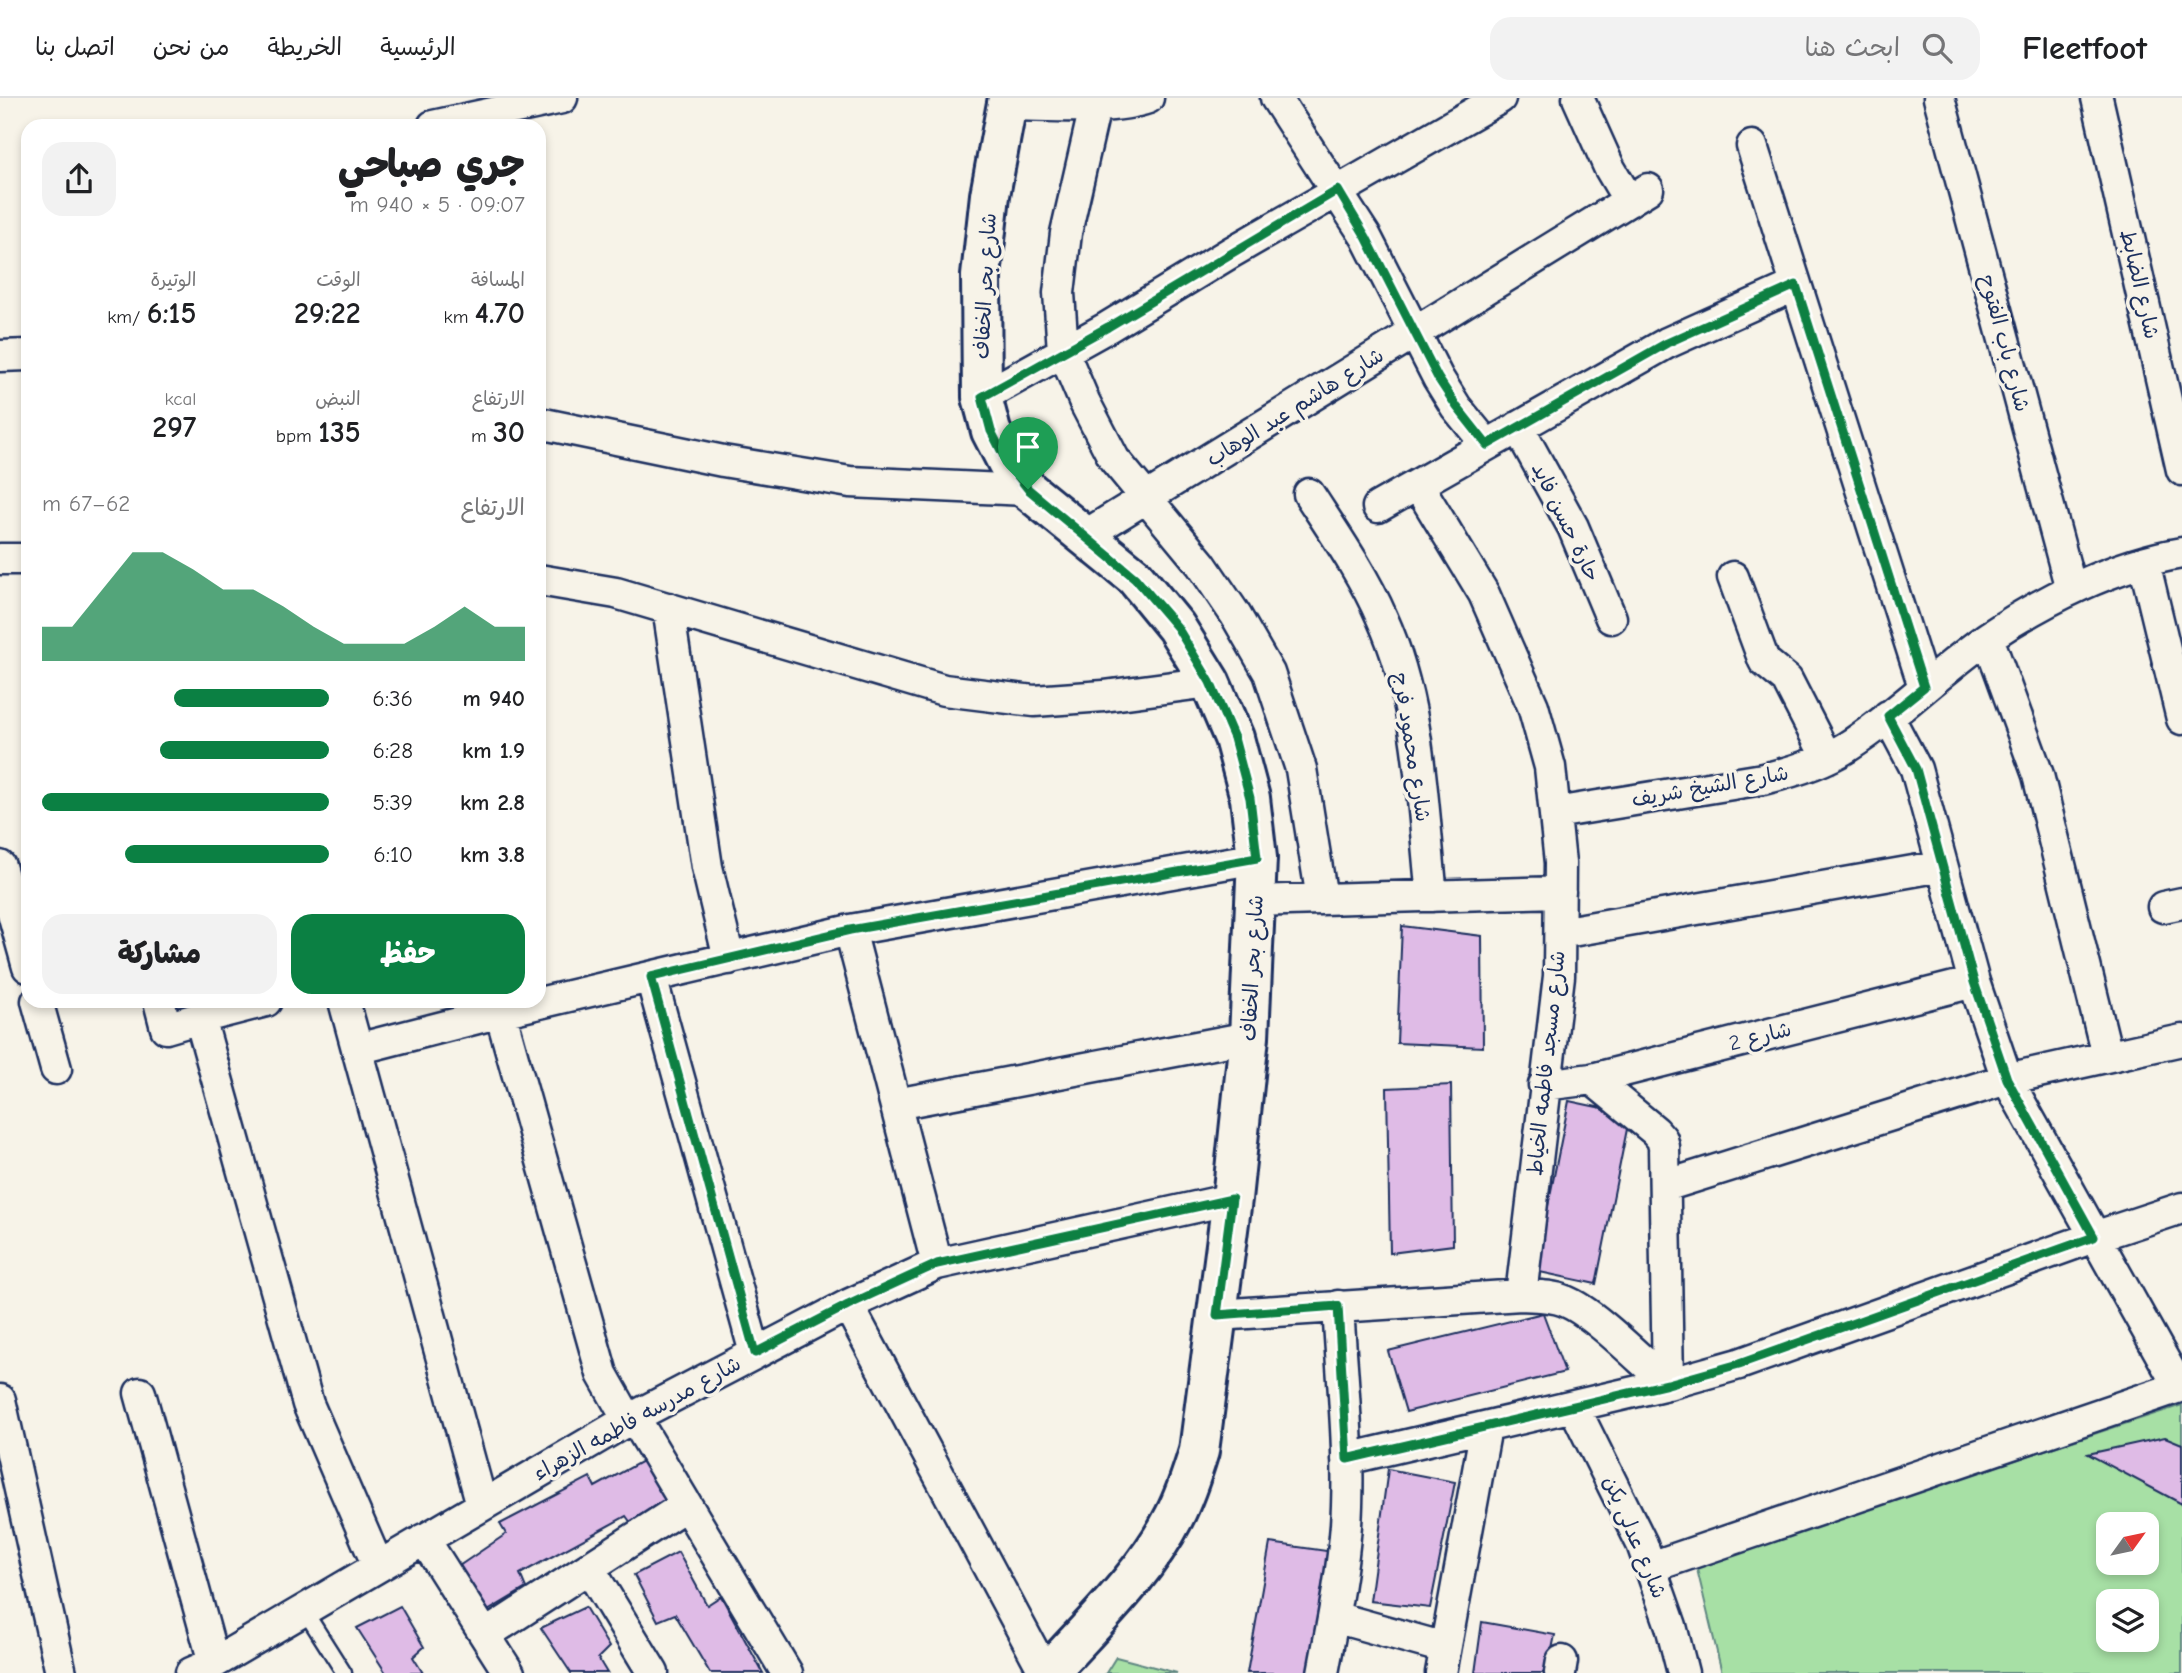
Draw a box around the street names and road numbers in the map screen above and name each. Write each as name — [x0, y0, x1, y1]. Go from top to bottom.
street label: شارع بحر الخفاف — [969, 212, 1004, 360]
street label: شارع الضابط — [2113, 227, 2164, 342]
street label: شارع باب الفتوح — [1972, 272, 2035, 415]
street label: شارع هاشم عبد الوهاب — [1202, 343, 1390, 475]
street label: حارة حسن فايد — [1527, 459, 1605, 585]
street label: شارع محمود فرج — [1385, 671, 1436, 824]
street label: شارع الشيخ شريف — [1630, 760, 1791, 815]
street label: شارع بحر الخفاف — [1236, 894, 1271, 1042]
street label: شارع مسجد فاطمه الخياط — [1522, 949, 1573, 1177]
street label: شارع 2 — [1726, 1017, 1794, 1058]
street label: شارع مدرسه فاطمه الزهراء — [529, 1351, 746, 1488]
street label: شارع عدلى يكن — [1596, 1472, 1672, 1603]

